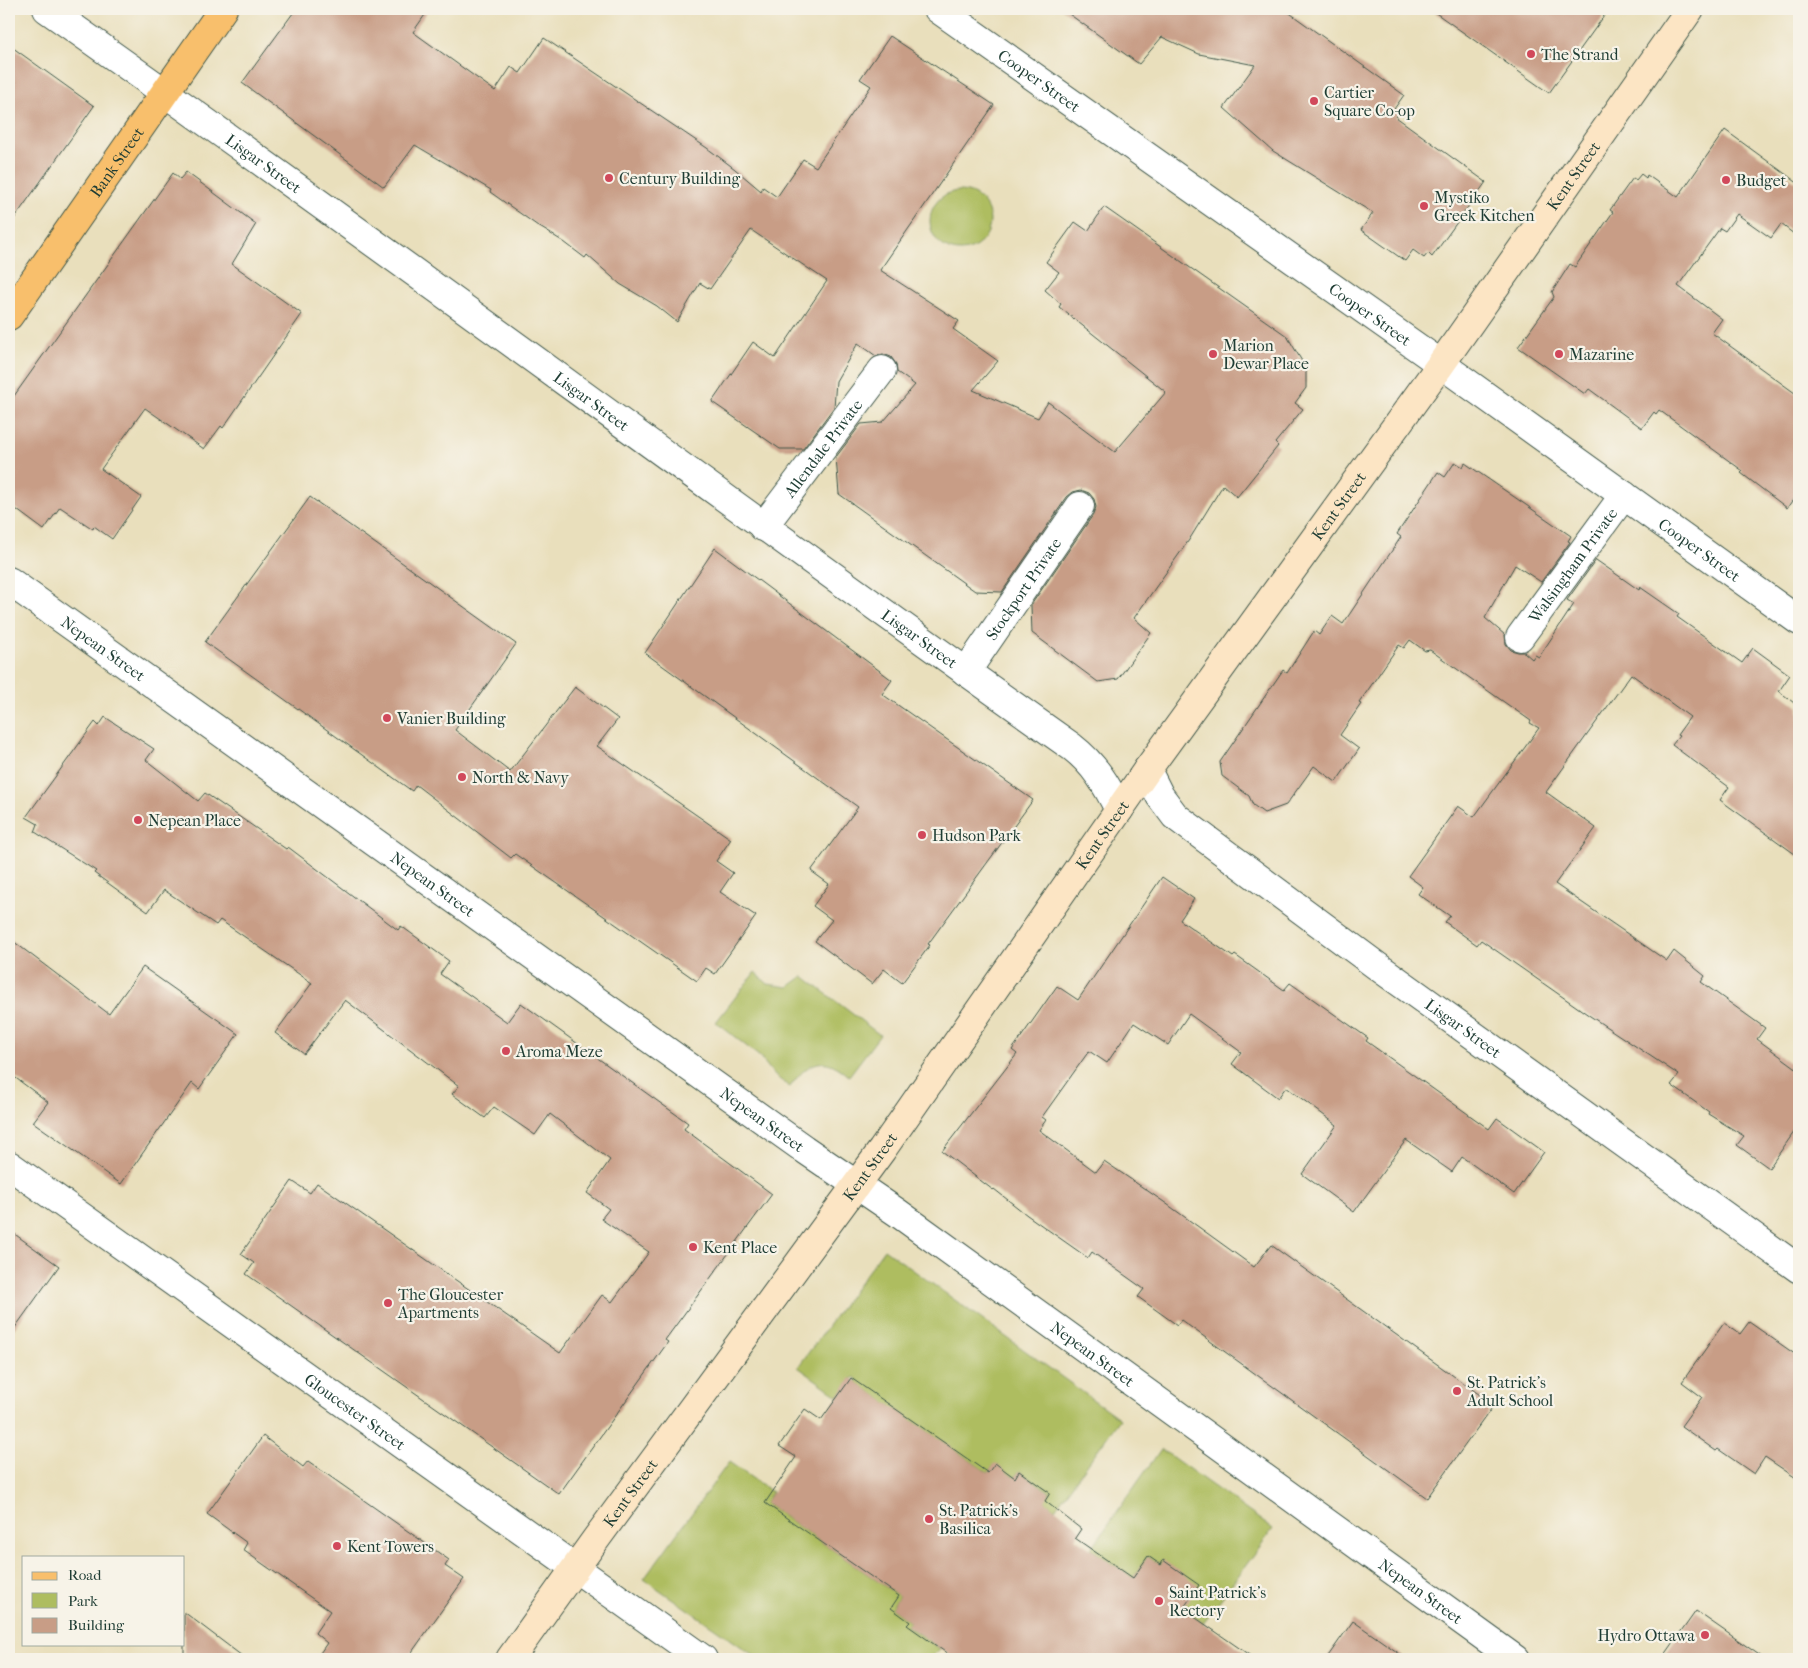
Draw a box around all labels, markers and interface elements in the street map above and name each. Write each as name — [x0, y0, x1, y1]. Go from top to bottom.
street label: Cooper Street — [995, 45, 1084, 116]
place label: The Strand — [1541, 45, 1619, 64]
marker: The Strand — [1525, 48, 1537, 60]
place label: Cartier Square Co-op — [1324, 83, 1415, 120]
marker: Cartier Square Co-op — [1308, 95, 1320, 107]
street label: Bank Street — [86, 123, 148, 200]
street label: Lisgar Street — [222, 130, 305, 197]
street label: Kent Street — [1542, 137, 1604, 214]
place label: Century Building — [619, 169, 741, 188]
place label: Budget — [1736, 171, 1787, 190]
marker: Century Building — [603, 172, 615, 184]
marker: Budget — [1720, 174, 1732, 186]
place label: Mystiko Greek Kitchen — [1434, 188, 1535, 225]
marker: Mystiko Greek Kitchen — [1418, 200, 1430, 212]
street label: Cooper Street — [1325, 279, 1415, 350]
place label: Marion Dewar Place — [1223, 336, 1309, 373]
place label: Mazarine — [1569, 345, 1634, 364]
marker: Marion Dewar Place — [1207, 348, 1219, 360]
marker: Mazarine — [1553, 348, 1565, 360]
street label: Lisgar Street — [550, 367, 633, 435]
street label: Allendale Private — [779, 395, 866, 502]
street label: Kent Street — [1307, 468, 1370, 544]
street label: Walsingham Private — [1524, 504, 1621, 627]
street label: Cooper Street — [1655, 514, 1744, 586]
street label: Stockport Private — [981, 534, 1065, 644]
street label: Lisgar Street — [878, 605, 961, 672]
street label: Nepean Street — [58, 612, 149, 685]
place label: Vanier Building — [396, 709, 506, 728]
marker: Vanier Building — [381, 712, 393, 724]
place label: North & Navy — [472, 768, 569, 787]
marker: North & Navy — [456, 771, 468, 783]
street label: Kent Street — [1071, 796, 1133, 873]
place label: Nepean Place — [148, 811, 241, 830]
marker: Nepean Place — [132, 814, 144, 826]
place label: Hudson Park — [932, 826, 1021, 845]
marker: Hudson Park — [916, 829, 928, 841]
street label: Nepean Street — [387, 847, 479, 920]
street label: Lisgar Street — [1422, 994, 1505, 1062]
place label: Aroma Meze — [515, 1042, 603, 1061]
marker: Aroma Meze — [500, 1045, 512, 1057]
street label: Nepean Street — [717, 1083, 808, 1156]
street label: Kent Street — [839, 1128, 901, 1204]
place label: Kent Place — [703, 1238, 777, 1257]
marker: Kent Place — [687, 1241, 699, 1253]
place label: The Gloucester Apartments — [397, 1285, 503, 1322]
marker: The Gloucester Apartments — [382, 1297, 394, 1309]
street label: Nepean Street — [1047, 1317, 1139, 1391]
street label: Gloucester Street — [301, 1369, 410, 1454]
place label: St. Patrick's Adult School — [1466, 1373, 1554, 1410]
marker: St. Patrick's Adult School — [1451, 1385, 1463, 1397]
street label: Kent Street — [599, 1455, 661, 1531]
place label: St. Patrick's Basilica — [939, 1501, 1018, 1538]
marker: St. Patrick's Basilica — [923, 1513, 935, 1525]
place label: Kent Towers — [347, 1537, 434, 1556]
marker: Kent Towers — [331, 1540, 343, 1552]
street label: Nepean Street — [1375, 1554, 1467, 1628]
legend — [22, 1556, 185, 1646]
text: Road — [68, 1566, 102, 1584]
place label: Saint Patrick's Rectory — [1169, 1583, 1266, 1620]
text: Park — [68, 1592, 98, 1610]
marker: Saint Patrick's Rectory — [1153, 1595, 1165, 1607]
text: Building — [68, 1616, 125, 1634]
place label: Hydro Ottawa — [1597, 1626, 1696, 1645]
marker: Hydro Ottawa — [1699, 1629, 1711, 1641]

